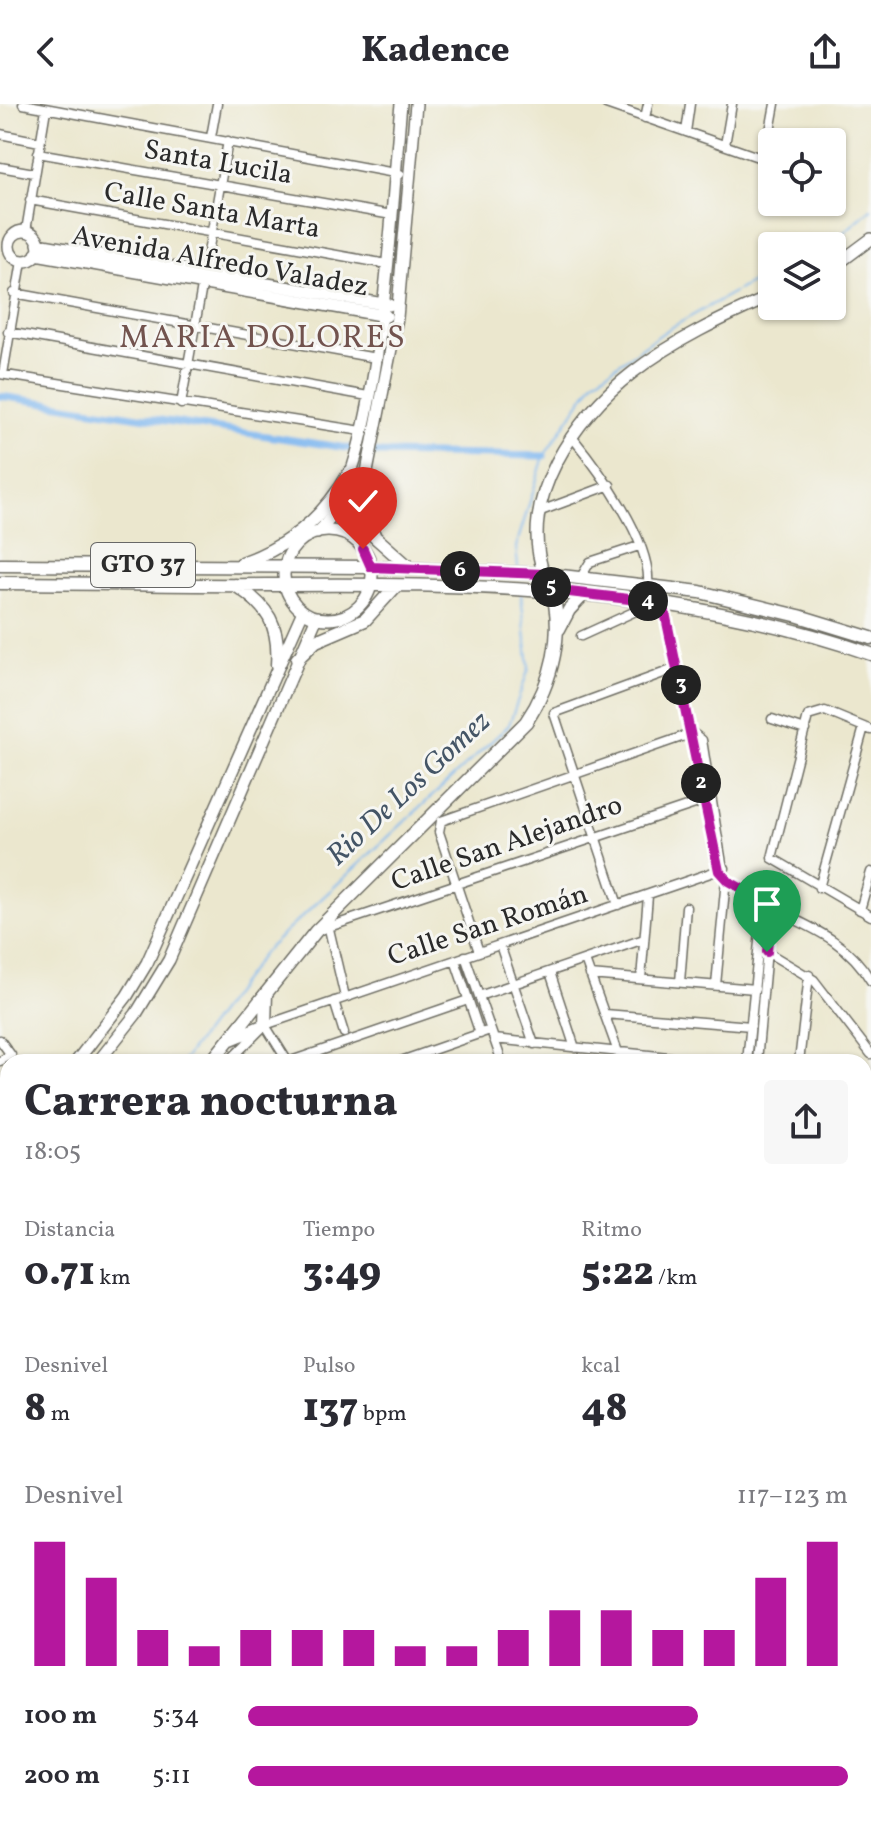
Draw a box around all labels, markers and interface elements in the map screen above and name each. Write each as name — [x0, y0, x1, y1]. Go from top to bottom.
text: Kadence — [361, 27, 510, 77]
icon: back — [24, 30, 68, 74]
icon: share — [803, 30, 847, 74]
map controls — [758, 128, 846, 320]
button: locate — [758, 128, 846, 216]
street label: Santa Lucila — [141, 131, 295, 195]
street label: Calle Santa Marta — [101, 173, 323, 249]
street label: Avenida Alfredo Valadez — [69, 217, 371, 307]
button: layers — [758, 232, 846, 320]
district label: MARIA DOLORES — [119, 317, 407, 361]
pin — [329, 467, 397, 549]
icon: check — [341, 479, 385, 523]
road number: GTO 37 — [91, 543, 195, 587]
pin: 6 — [440, 551, 480, 591]
text: 6 — [454, 555, 466, 586]
pin: 5 — [531, 567, 571, 607]
text: 5 — [546, 571, 556, 602]
pin: 4 — [628, 581, 668, 621]
text: 4 — [641, 585, 655, 616]
pin: 3 — [661, 665, 701, 705]
text: 3 — [675, 669, 687, 700]
water label: Rio De Los Gomez — [318, 702, 500, 876]
pin: 2 — [681, 763, 721, 803]
text: 2 — [695, 767, 707, 798]
street label: Calle San Alejandro — [386, 786, 628, 902]
pin — [733, 870, 801, 952]
street label: Calle San Román — [383, 875, 593, 977]
icon: arrive — [745, 882, 789, 926]
text: Carrera nocturna — [24, 1073, 398, 1134]
button: share — [764, 1080, 848, 1164]
text: 18:05 — [24, 1134, 81, 1170]
text: Distancia — [24, 1215, 115, 1246]
text: Tiempo — [303, 1215, 375, 1246]
text: Ritmo — [581, 1215, 642, 1246]
text: 0.71 — [24, 1246, 95, 1302]
text: 3:49 — [303, 1246, 381, 1302]
text: 5:22 — [581, 1246, 654, 1302]
text: km — [95, 1263, 131, 1294]
text: /km — [654, 1263, 698, 1294]
text: Desnivel — [24, 1351, 108, 1382]
text: Pulso — [303, 1351, 356, 1382]
text: kcal — [581, 1351, 620, 1382]
text: 8 — [24, 1382, 46, 1438]
text: 137 — [303, 1382, 358, 1438]
text: 48 — [581, 1382, 628, 1438]
text: m — [46, 1399, 70, 1430]
text: bpm — [358, 1399, 407, 1430]
text: Desnivel — [24, 1478, 123, 1514]
text: 117–123 m — [737, 1478, 848, 1514]
text: 100 m — [24, 1698, 97, 1734]
text: 5:34 — [152, 1698, 200, 1734]
text: 200 m — [24, 1758, 100, 1794]
text: 5:11 — [152, 1758, 191, 1794]

